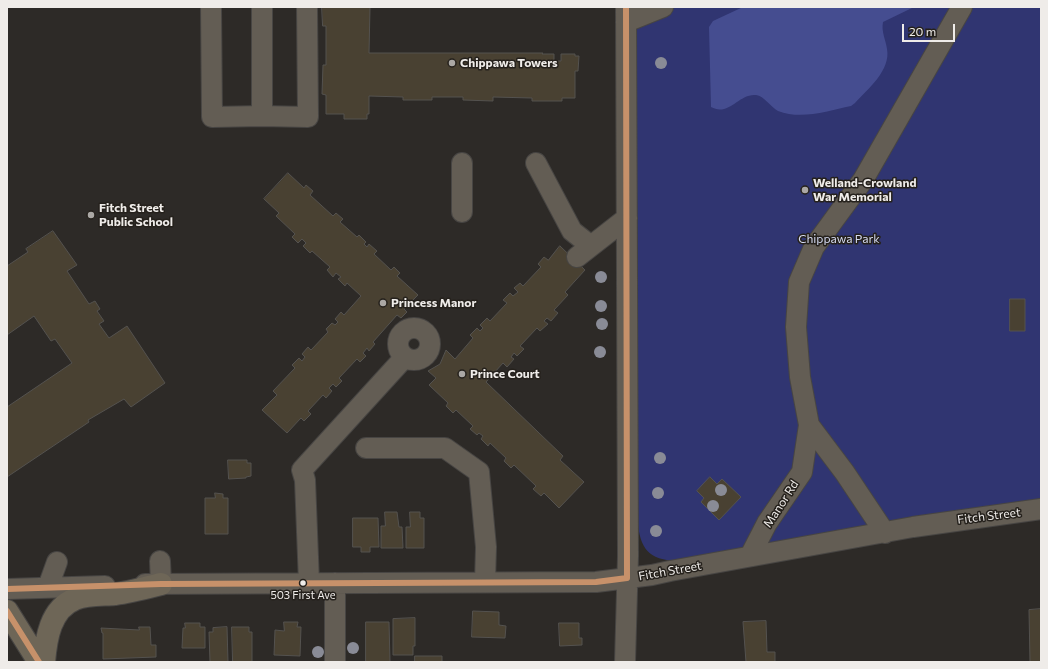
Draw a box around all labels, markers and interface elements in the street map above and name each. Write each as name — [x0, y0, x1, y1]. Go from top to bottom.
scale bar — [904, 16, 957, 42]
text: 20 m — [909, 24, 936, 38]
place label: Chippawa Towers — [460, 56, 558, 70]
marker: Chippawa Towers — [447, 58, 457, 68]
place label: Welland-Crowland War Memorial — [813, 176, 916, 204]
marker: Welland-Crowland War Memorial — [800, 185, 810, 195]
place label: Fitch Street Public School — [99, 201, 173, 229]
marker: Fitch Street Public School — [86, 210, 96, 220]
park label: Chippawa Park — [798, 232, 880, 246]
place label: Princess Manor — [391, 296, 476, 310]
marker: Princess Manor — [378, 298, 388, 308]
place label: Prince Court — [470, 367, 540, 381]
marker: Prince Court — [457, 369, 467, 379]
street label: Manor Rd — [760, 478, 802, 530]
street label: Fitch Street — [956, 505, 1022, 527]
street label: Fitch Street — [637, 558, 703, 584]
marker: 503 First Ave — [298, 578, 308, 588]
place label: 503 First Ave — [270, 588, 336, 602]

